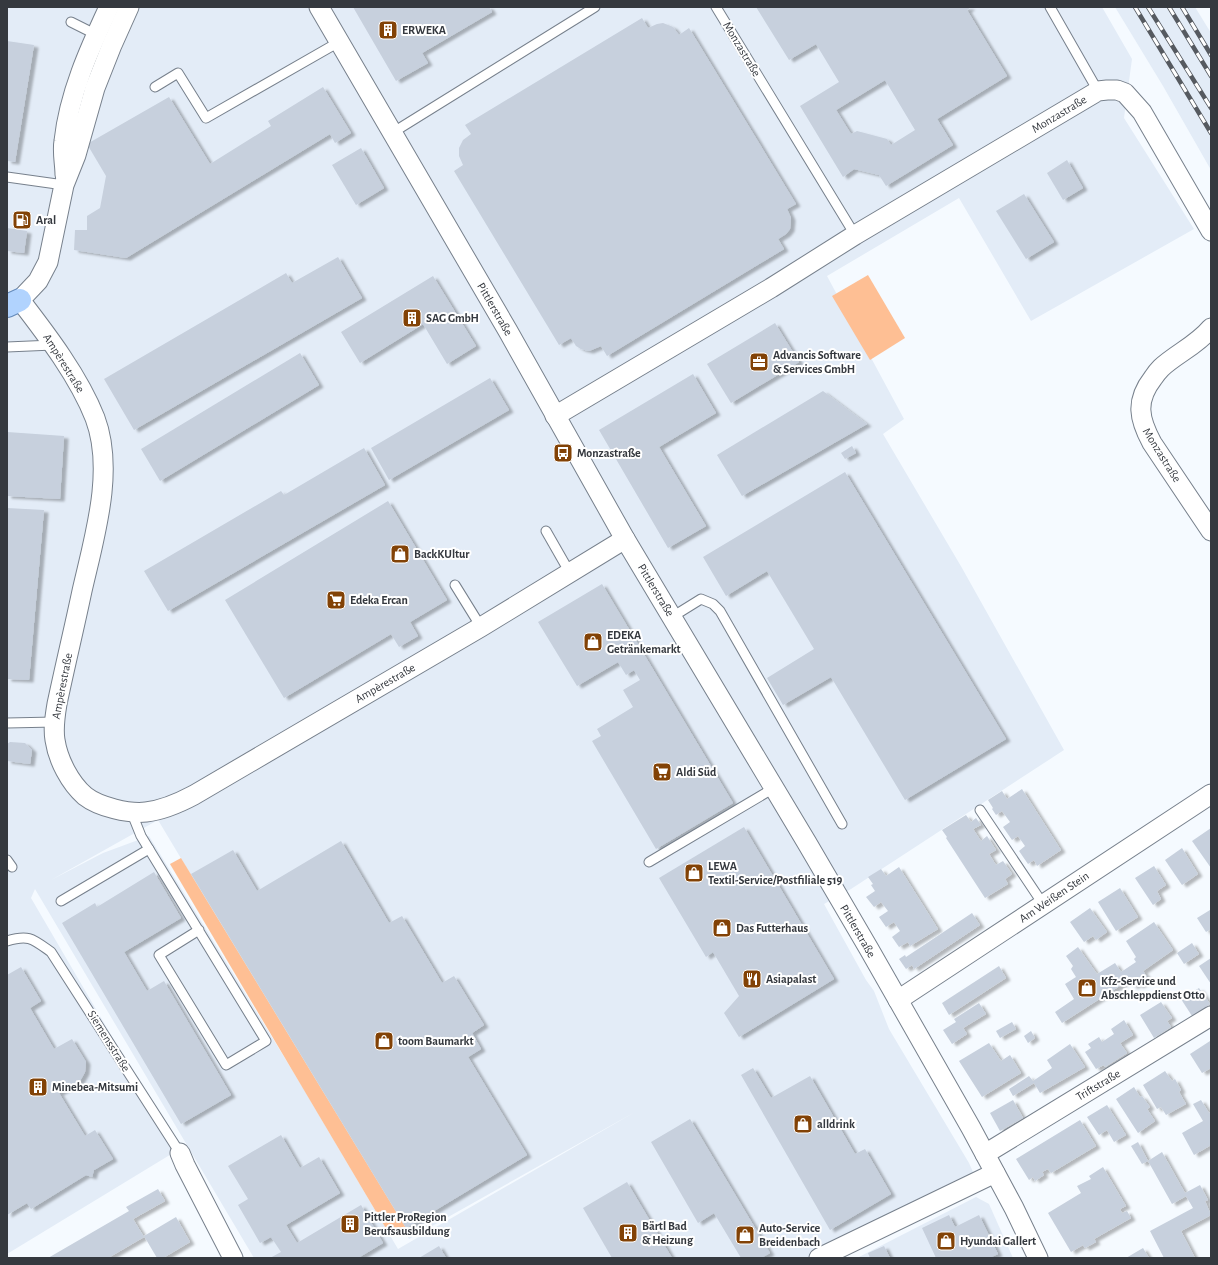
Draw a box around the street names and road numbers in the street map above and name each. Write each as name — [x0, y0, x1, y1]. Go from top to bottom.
street label: Monzastraße — [721, 20, 763, 78]
street label: Monzastraße — [1030, 93, 1088, 135]
street label: Pittlerstraße — [475, 280, 515, 338]
street label: Ampèrestraße — [41, 331, 87, 395]
street label: Monzastraße — [1141, 426, 1183, 484]
street label: Pittlerstraße — [636, 562, 676, 618]
street label: Ampèrestraße — [50, 652, 74, 720]
street label: Ampèrestraße — [353, 661, 417, 705]
street label: Am Weißen Stein — [1017, 869, 1091, 925]
street label: Pittlerstraße — [838, 902, 878, 960]
street label: Siemensstraße — [85, 1008, 133, 1074]
street label: Triftstraße — [1074, 1067, 1122, 1103]

